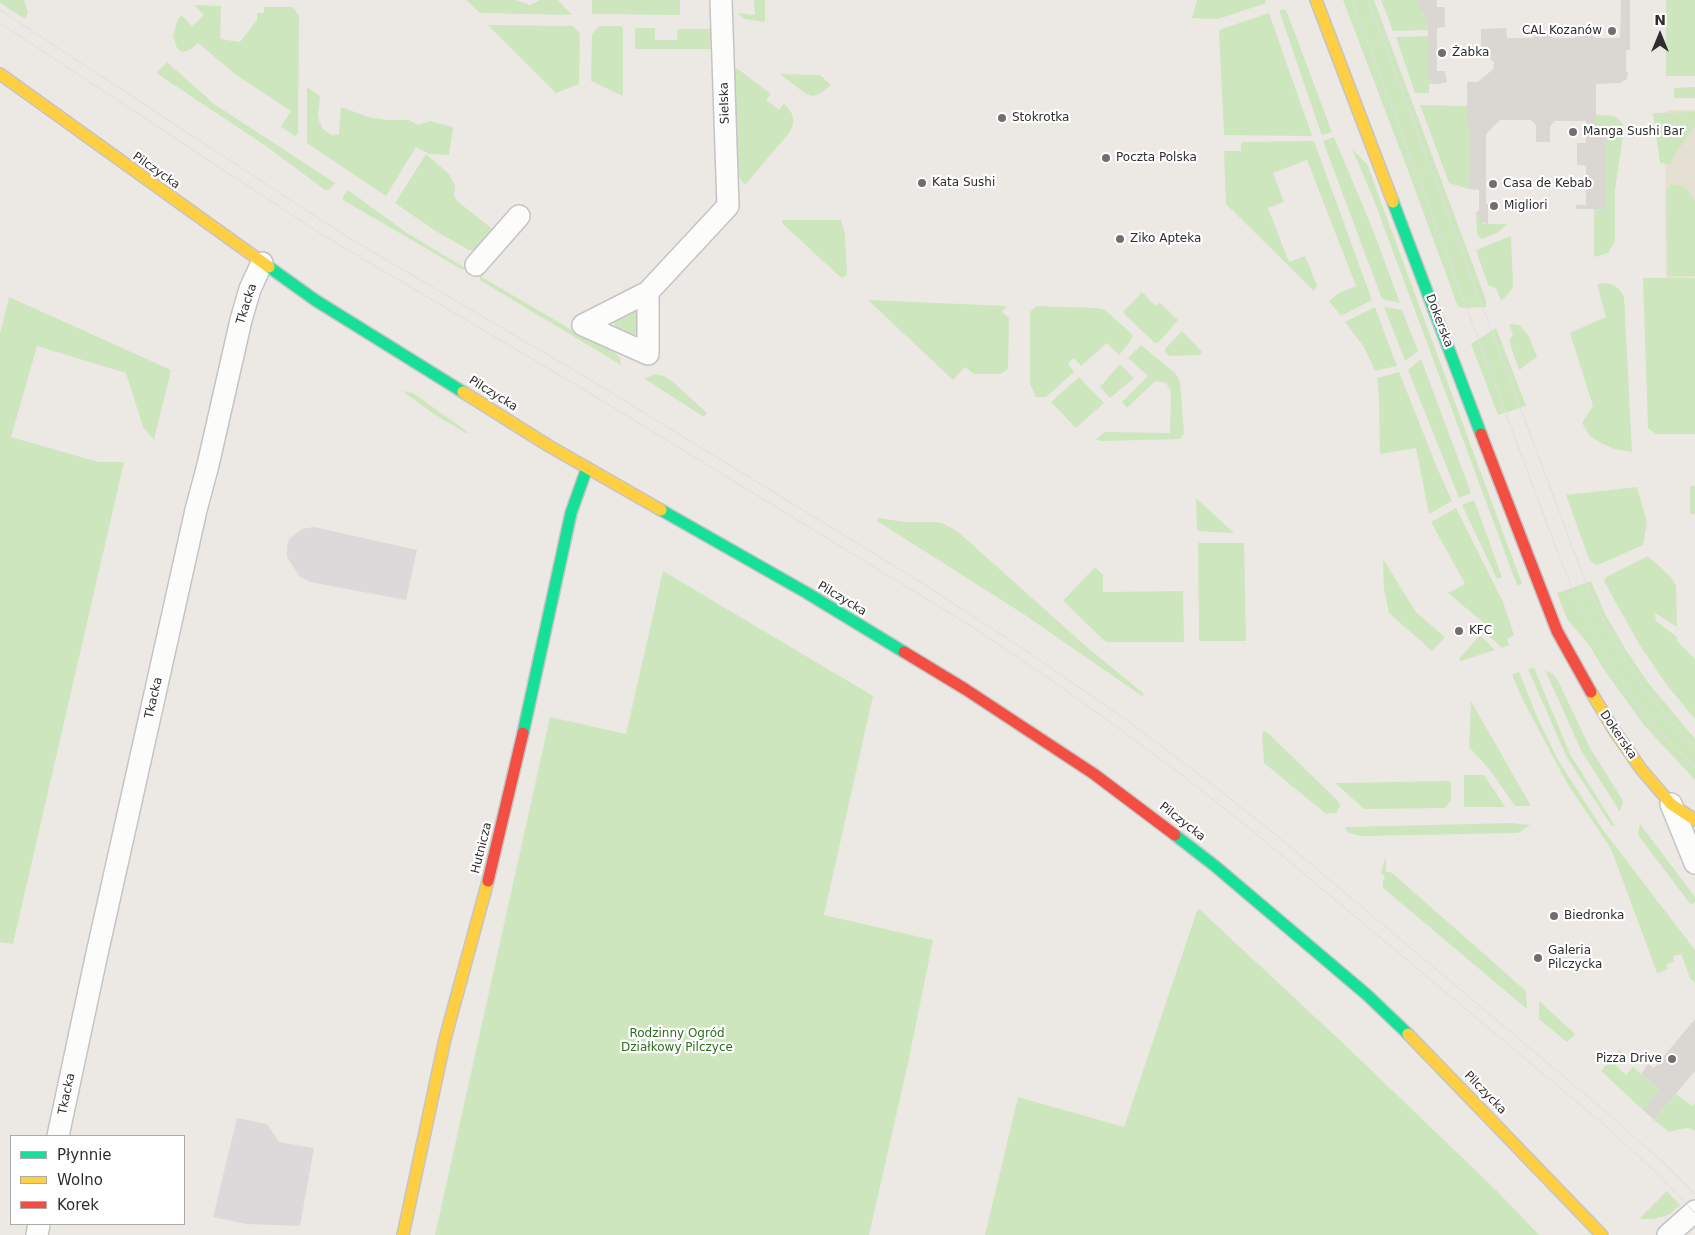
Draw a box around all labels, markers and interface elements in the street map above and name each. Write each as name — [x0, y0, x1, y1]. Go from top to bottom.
north arrow — [1635, 10, 1685, 60]
text: N — [1654, 12, 1666, 28]
place label: CAL Kozanów — [1522, 24, 1602, 38]
marker: CAL Kozanów — [1606, 25, 1618, 37]
place label: Żabka — [1452, 46, 1489, 60]
marker: Żabka — [1436, 47, 1448, 59]
street label: Sielska — [717, 82, 733, 124]
place label: Stokrotka — [1012, 111, 1069, 125]
marker: Stokrotka — [996, 112, 1008, 124]
place label: Manga Sushi Bar — [1583, 125, 1684, 139]
marker: Manga Sushi Bar — [1567, 126, 1579, 138]
street label: Pilczycka — [130, 150, 182, 192]
place label: Poczta Polska — [1116, 151, 1197, 165]
marker: Poczta Polska — [1100, 152, 1112, 164]
place label: Kata Sushi — [932, 176, 995, 190]
marker: Kata Sushi — [916, 177, 928, 189]
place label: Casa de Kebab — [1503, 177, 1592, 191]
marker: Casa de Kebab — [1487, 178, 1499, 190]
place label: Migliori — [1504, 199, 1548, 213]
marker: Migliori — [1488, 200, 1500, 212]
place label: Ziko Apteka — [1130, 232, 1201, 246]
marker: Ziko Apteka — [1114, 233, 1126, 245]
street label: Tkacka — [234, 282, 260, 326]
street label: Dokerska — [1422, 292, 1456, 350]
street label: Pilczycka — [466, 373, 520, 415]
street label: Pilczycka — [815, 579, 869, 619]
place label: KFC — [1469, 624, 1492, 638]
marker: KFC — [1453, 625, 1465, 637]
street label: Tkacka — [142, 676, 166, 720]
street label: Dokerska — [1596, 708, 1640, 762]
street label: Pilczycka — [1156, 800, 1208, 844]
street label: Hutnicza — [469, 821, 495, 875]
place label: Biedronka — [1564, 909, 1624, 923]
marker: Biedronka — [1548, 910, 1560, 922]
place label: Galeria Pilczycka — [1548, 944, 1602, 972]
marker: Galeria Pilczycka — [1532, 952, 1544, 964]
park label: Rodzinny Ogród Działkowy Pilczyce — [621, 1027, 733, 1055]
place label: Pizza Drive — [1596, 1052, 1662, 1066]
marker: Pizza Drive — [1666, 1053, 1678, 1065]
street label: Pilczycka — [1461, 1068, 1509, 1118]
street label: Tkacka — [56, 1072, 78, 1116]
legend — [10, 1135, 185, 1225]
text: Płynnie — [57, 1146, 112, 1164]
text: Wolno — [57, 1171, 103, 1189]
text: Korek — [57, 1196, 99, 1214]

